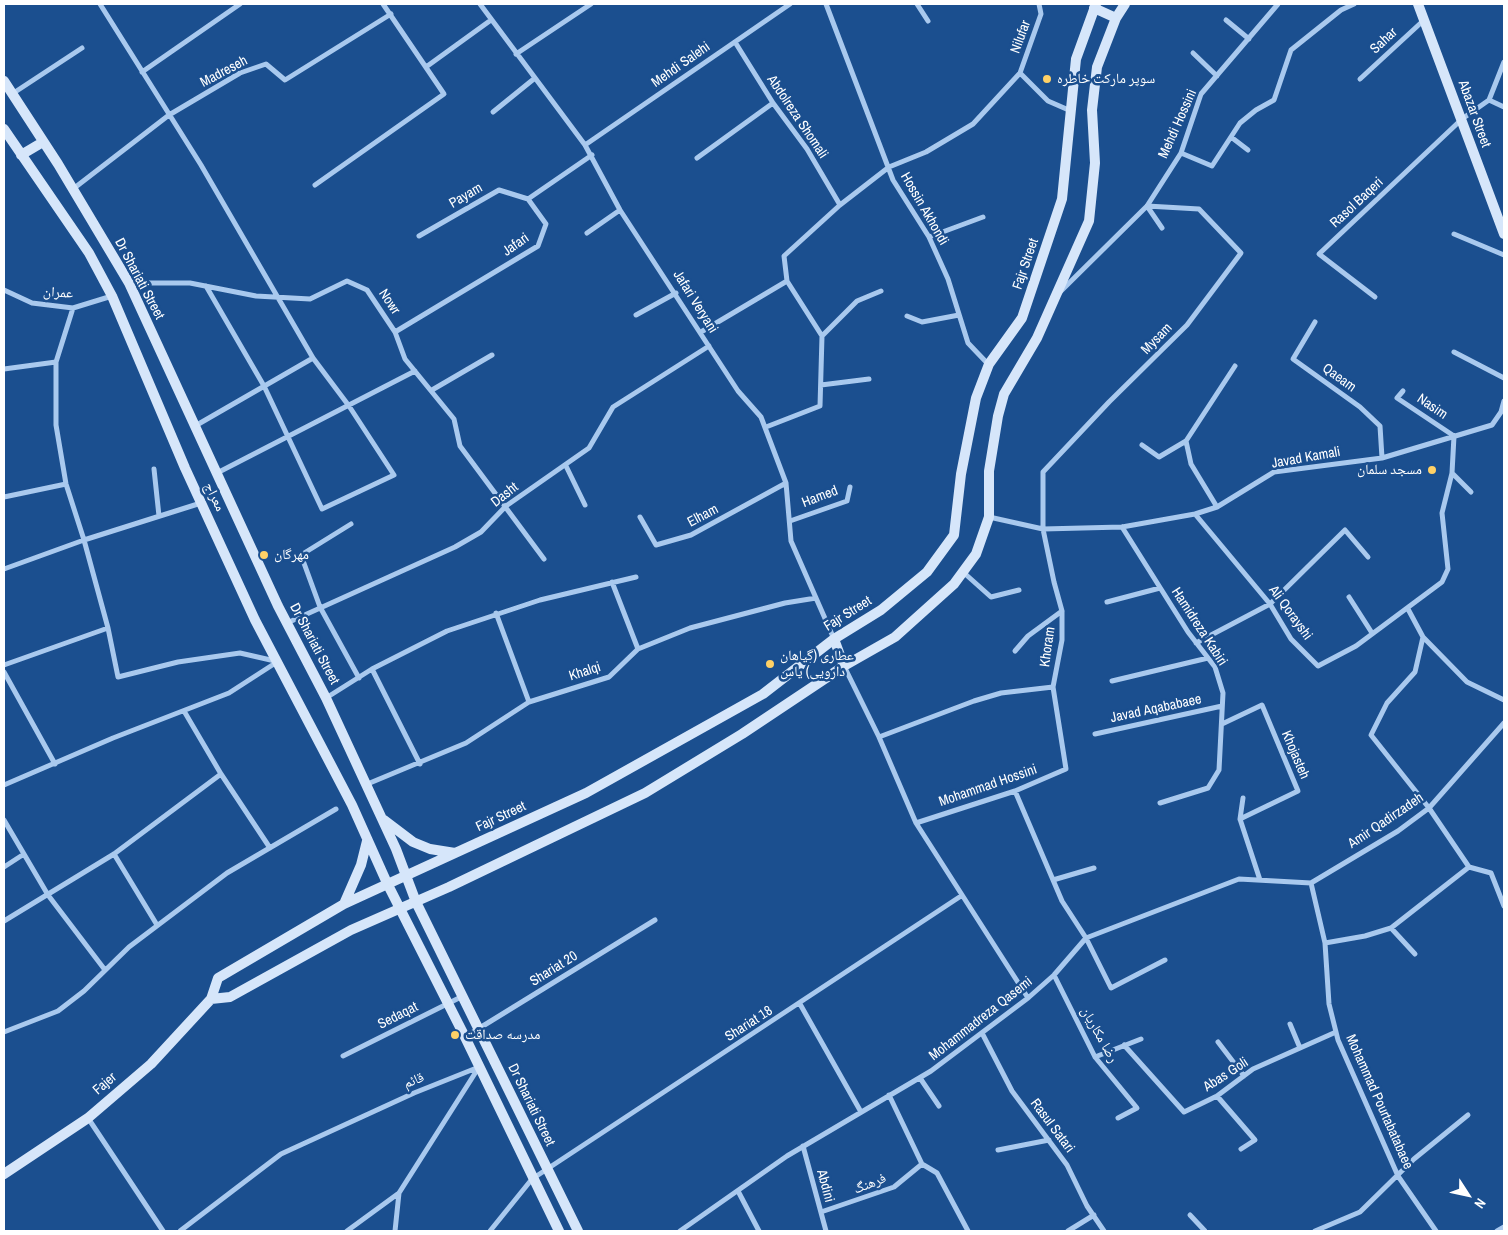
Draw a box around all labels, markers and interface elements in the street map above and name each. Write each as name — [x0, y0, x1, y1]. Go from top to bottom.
street label: Nilufar — [1007, 18, 1035, 56]
street label: Sahar — [1367, 24, 1401, 58]
street label: Mehdi Salehi — [648, 39, 714, 91]
street label: Madreseh — [198, 53, 250, 91]
place label: سوپر مارکت خاطره — [1057, 71, 1155, 87]
street label: Abdolreza Shomali — [763, 72, 831, 162]
marker: سوپر مارکت خاطره — [1041, 73, 1053, 85]
street label: Abazar Street — [1454, 78, 1494, 150]
street label: Mehdi Hossini — [1155, 87, 1201, 161]
street label: Hossin Akhondi — [896, 170, 952, 248]
street label: Rasol Baqeri — [1327, 174, 1387, 232]
street label: Payam — [446, 180, 486, 212]
street label: Jafari — [499, 230, 533, 260]
street label: Dr Shariati Street — [111, 236, 167, 322]
street label: Fajr Street — [1009, 236, 1043, 292]
street label: Jafari Veryani — [669, 268, 721, 336]
street label: عمران — [42, 284, 74, 302]
street label: Nowr — [375, 286, 403, 318]
street label: Mysam — [1138, 320, 1176, 358]
street label: Qaeam — [1319, 360, 1359, 396]
street label: Nasim — [1414, 391, 1450, 423]
street label: Javad Kamali — [1270, 444, 1342, 472]
place label: مسجد سلمان — [1357, 462, 1422, 478]
marker: مسجد سلمان — [1426, 464, 1438, 476]
street label: Dasht — [488, 479, 522, 511]
street label: معراج — [200, 480, 228, 514]
street label: Hamed — [800, 483, 840, 511]
street label: Elham — [685, 501, 721, 531]
place label: مهرگان — [274, 547, 309, 563]
marker: مهرگان — [258, 549, 270, 561]
street label: Ali Qorayshi — [1265, 583, 1315, 643]
street label: Hamidreza Kabiri — [1167, 585, 1231, 669]
street label: Fajr Street — [821, 593, 875, 635]
street label: Dr Shariati Street — [286, 601, 342, 687]
street label: Khoram — [1037, 626, 1059, 668]
place label: عطاری (گیاهان دارویی) یاس — [780, 648, 854, 680]
marker: عطاری (گیاهان دارویی) یاس — [764, 658, 776, 670]
street label: Khalqi — [567, 659, 603, 685]
street label: Javad Aqababaee — [1109, 691, 1203, 727]
street label: Khojasteh — [1277, 728, 1313, 782]
street label: Mohammad Hossini — [937, 761, 1039, 811]
street label: Amir Qadirzadeh — [1345, 790, 1427, 852]
street label: Fajr Street — [473, 798, 529, 836]
street label: Shariat 20 — [527, 948, 581, 990]
street label: Mohammadreza Qasemi — [926, 973, 1036, 1065]
street label: Sedaqat — [375, 999, 421, 1033]
street label: Shariat 18 — [722, 1003, 776, 1045]
street label: رضا مکاریان — [1077, 1004, 1121, 1066]
place label: مدرسه صداقت — [465, 1027, 540, 1043]
marker: مدرسه صداقت — [449, 1029, 461, 1041]
street label: Mohammad Pourtabatabaee — [1342, 1032, 1416, 1172]
street label: Abas Goli — [1200, 1054, 1252, 1096]
street label: Dr Shariati Street — [504, 1061, 558, 1149]
street label: Fajer — [90, 1069, 120, 1099]
street label: قائم — [401, 1069, 427, 1093]
street label: Rasul Satari — [1026, 1096, 1078, 1156]
street label: Abdini — [813, 1168, 837, 1204]
street label: فرهنگ — [851, 1170, 889, 1198]
north arrow — [1443, 1170, 1493, 1220]
text: N — [1471, 1195, 1490, 1212]

